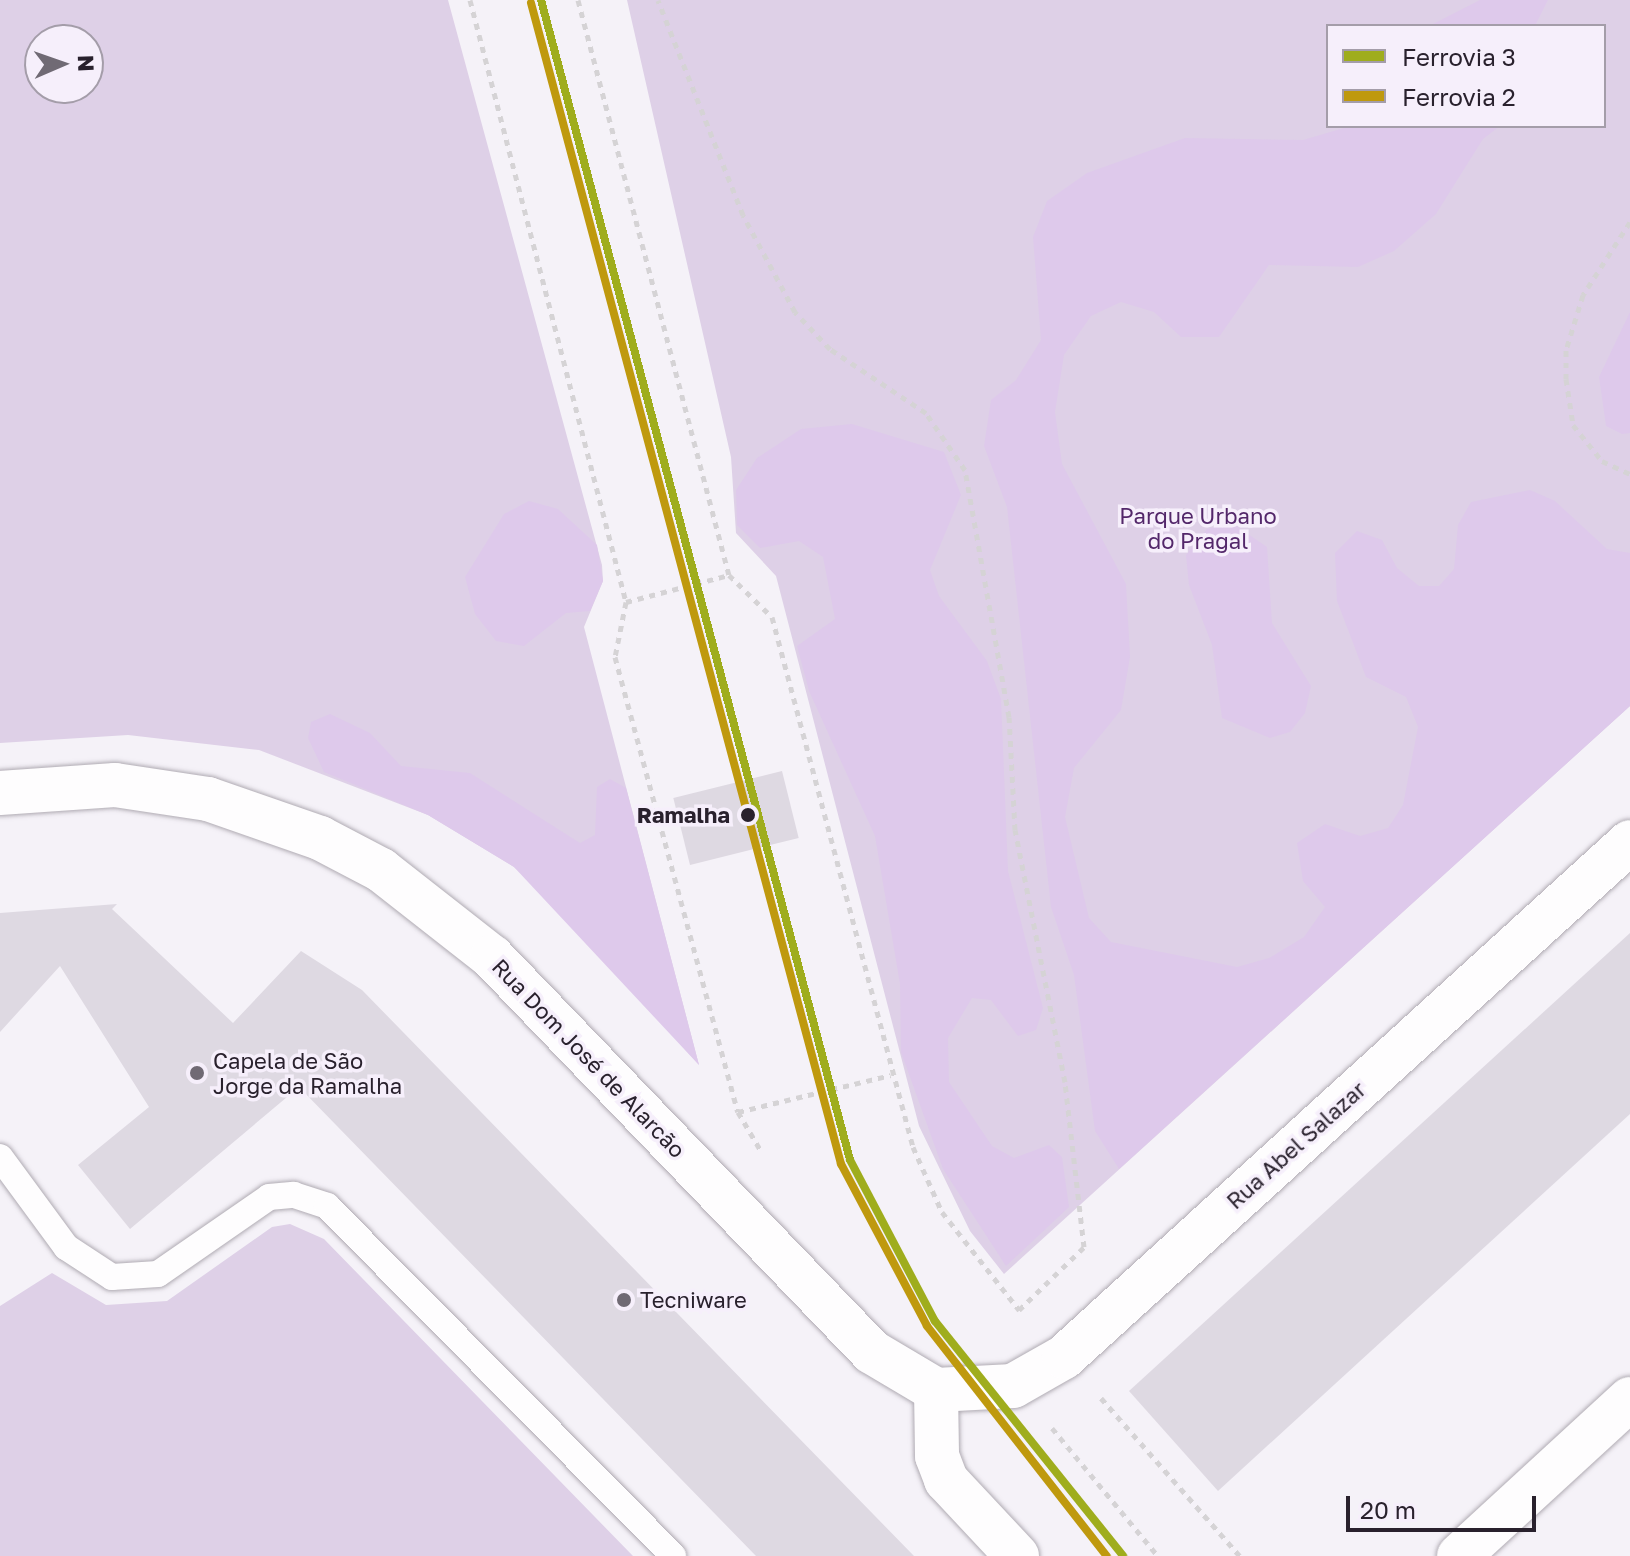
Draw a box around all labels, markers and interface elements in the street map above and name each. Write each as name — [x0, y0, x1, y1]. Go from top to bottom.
north arrow — [24, 24, 104, 104]
legend — [1326, 24, 1606, 128]
text: Ferrovia 3 — [1402, 42, 1516, 71]
text: N — [73, 54, 100, 72]
text: Ferrovia 2 — [1402, 82, 1516, 111]
park label: Parque Urbano do Pragal — [1119, 502, 1277, 554]
place label: Ramalha — [637, 802, 730, 828]
marker: Ramalha — [737, 804, 759, 826]
street label: Rua Dom José de Alarcão — [487, 953, 691, 1163]
place label: Capela de São Jorge da Ramalha — [213, 1047, 402, 1098]
marker: Capela de São Jorge da Ramalha — [188, 1064, 206, 1082]
street label: Rua Abel Salazar — [1221, 1076, 1371, 1214]
place label: Tecniware — [640, 1287, 747, 1313]
marker: Tecniware — [615, 1291, 633, 1309]
scale bar — [1350, 1480, 1540, 1530]
text: 20 m — [1360, 1495, 1416, 1524]

